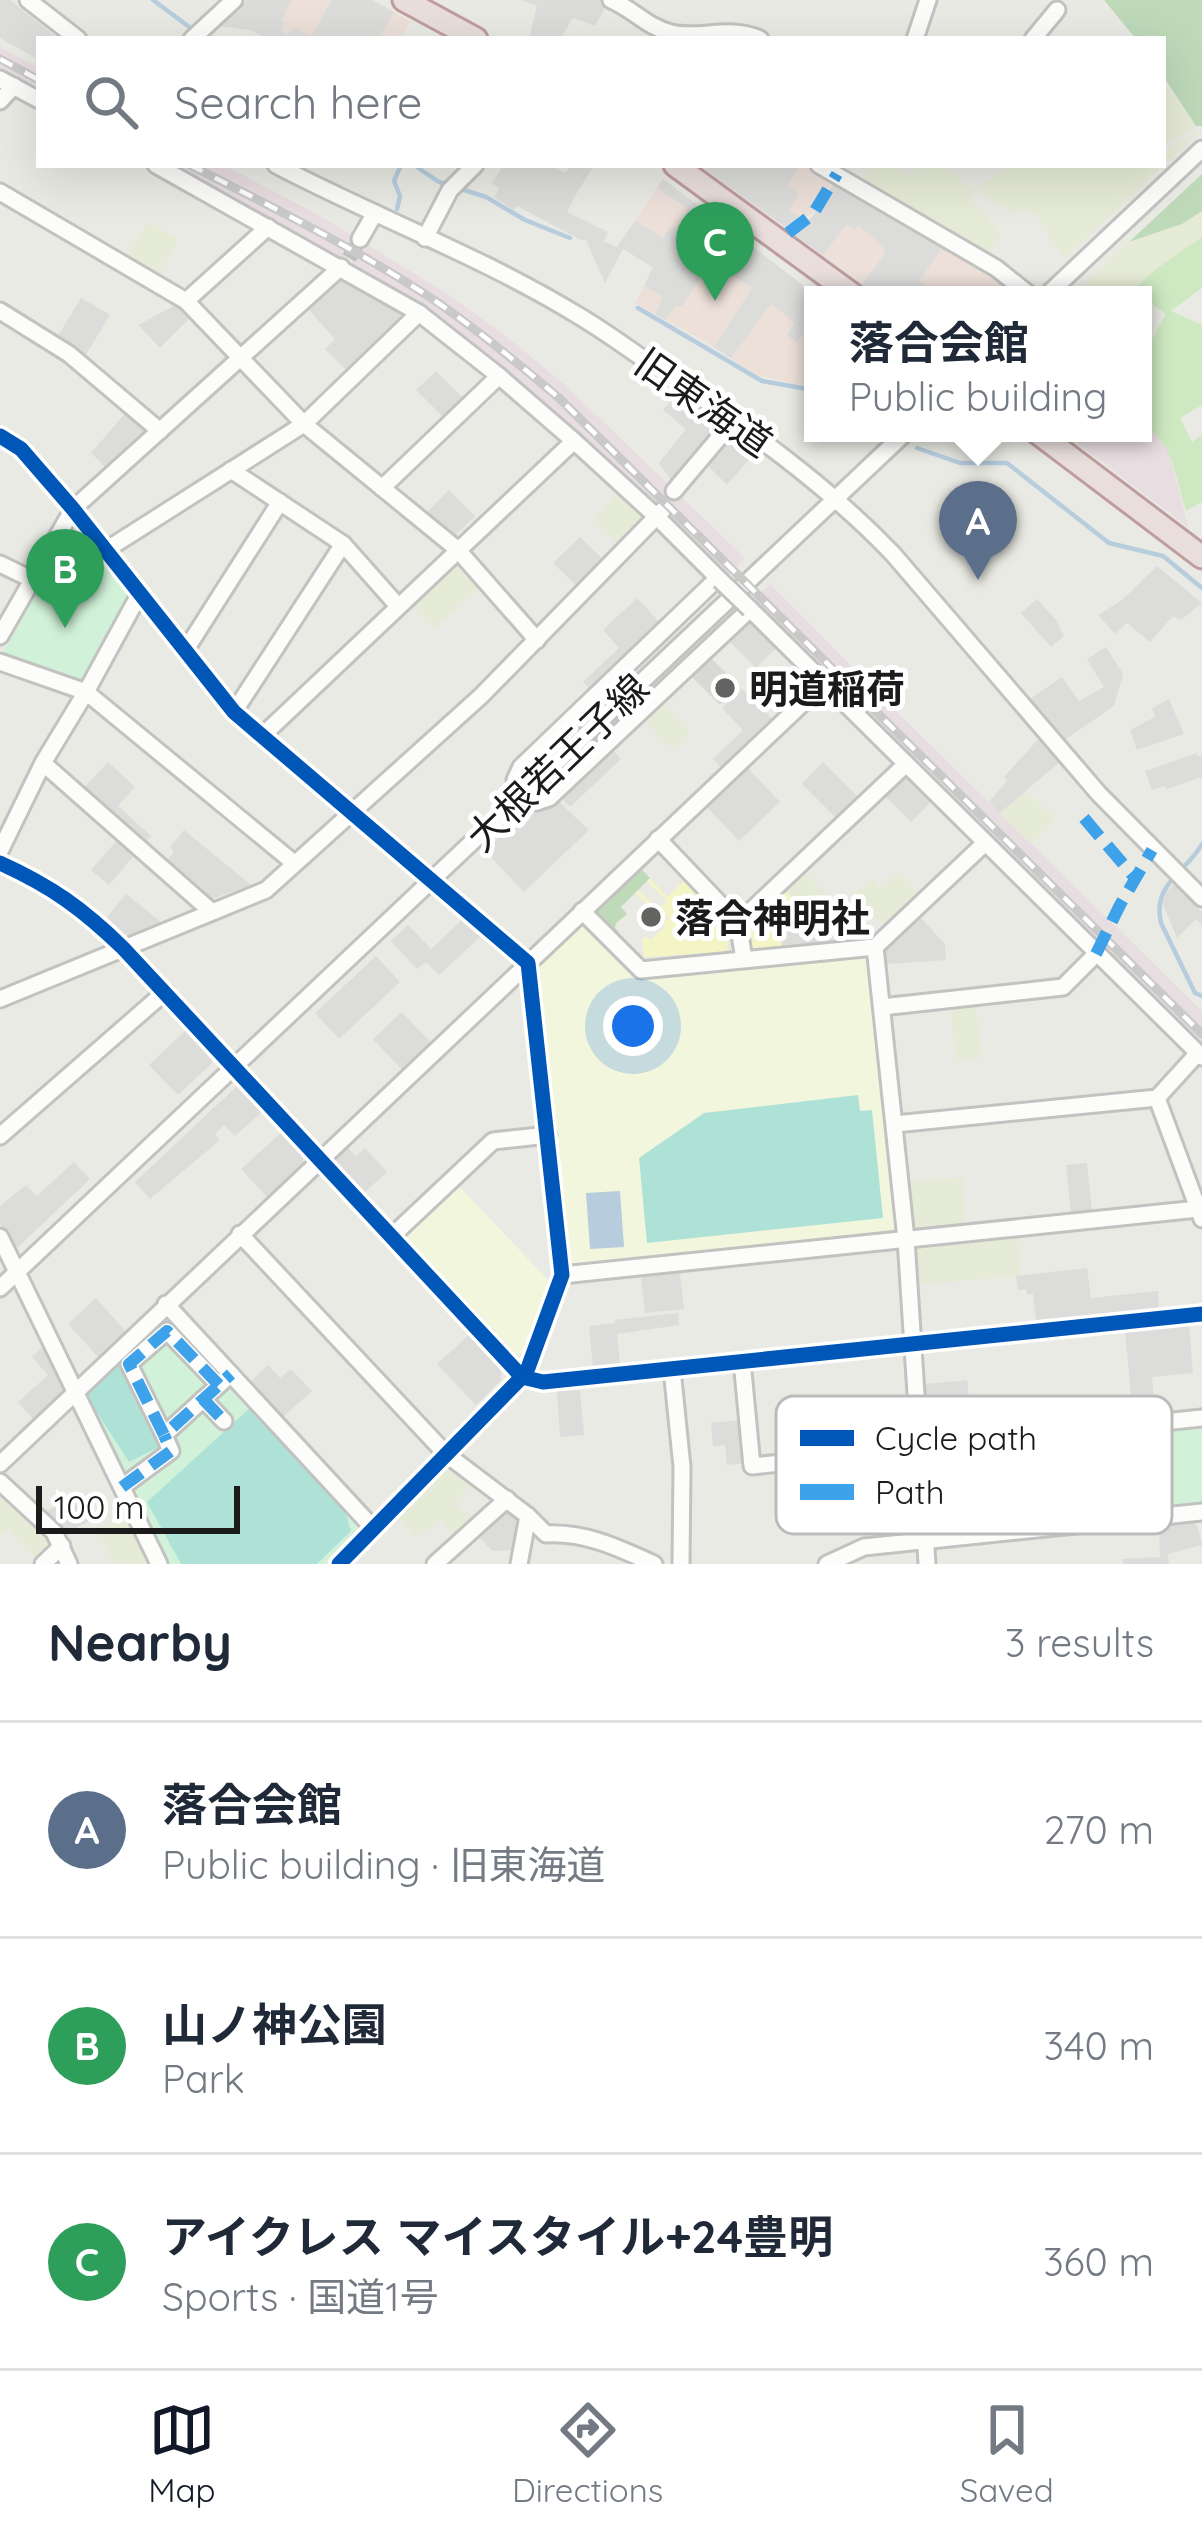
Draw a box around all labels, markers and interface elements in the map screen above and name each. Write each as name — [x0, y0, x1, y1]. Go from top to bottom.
search box — [36, 36, 1166, 168]
icon: search — [78, 69, 144, 135]
text: Search here — [174, 74, 422, 130]
pin: C — [676, 202, 754, 301]
popup — [804, 286, 1152, 442]
text: 落合会館 — [849, 314, 1029, 370]
street label: 旧東海道 — [626, 337, 782, 467]
text: Public building — [849, 372, 1107, 421]
pin: A — [939, 481, 1017, 580]
pin: B — [26, 529, 104, 628]
street label: 大根若王子線 — [456, 663, 658, 861]
place label: 明道稲荷 — [749, 664, 905, 713]
marker: 明道稲荷 — [712, 675, 738, 701]
place label: 落合神明社 — [675, 893, 870, 942]
marker: 落合神明社 — [638, 904, 664, 930]
your location — [603, 996, 663, 1056]
legend — [776, 1396, 1172, 1534]
text: Cycle path — [875, 1417, 1037, 1458]
text: Path — [875, 1471, 944, 1512]
scale bar — [36, 1480, 240, 1533]
text: 100 m — [54, 1486, 145, 1527]
text: Nearby — [48, 1610, 232, 1674]
text: 3 results — [1005, 1618, 1154, 1667]
text: 落合会館 — [162, 1776, 342, 1832]
text: A — [75, 1805, 99, 1854]
text: 270 m — [1044, 1805, 1154, 1854]
text: Public building · 旧東海道 — [162, 1840, 606, 1889]
text: 山ノ神公園 — [162, 1996, 387, 2052]
text: B — [74, 2021, 100, 2070]
text: 340 m — [1044, 2021, 1154, 2070]
text: Park — [162, 2054, 245, 2103]
text: アイクレス マイスタイル+24豊明 — [162, 2208, 833, 2264]
text: C — [75, 2237, 99, 2286]
text: 360 m — [1043, 2237, 1154, 2286]
text: Sports · 国道1号 — [162, 2272, 439, 2321]
tab: Map — [148, 2397, 216, 2510]
tab: Directions — [512, 2397, 663, 2510]
tab: Saved — [960, 2397, 1054, 2510]

